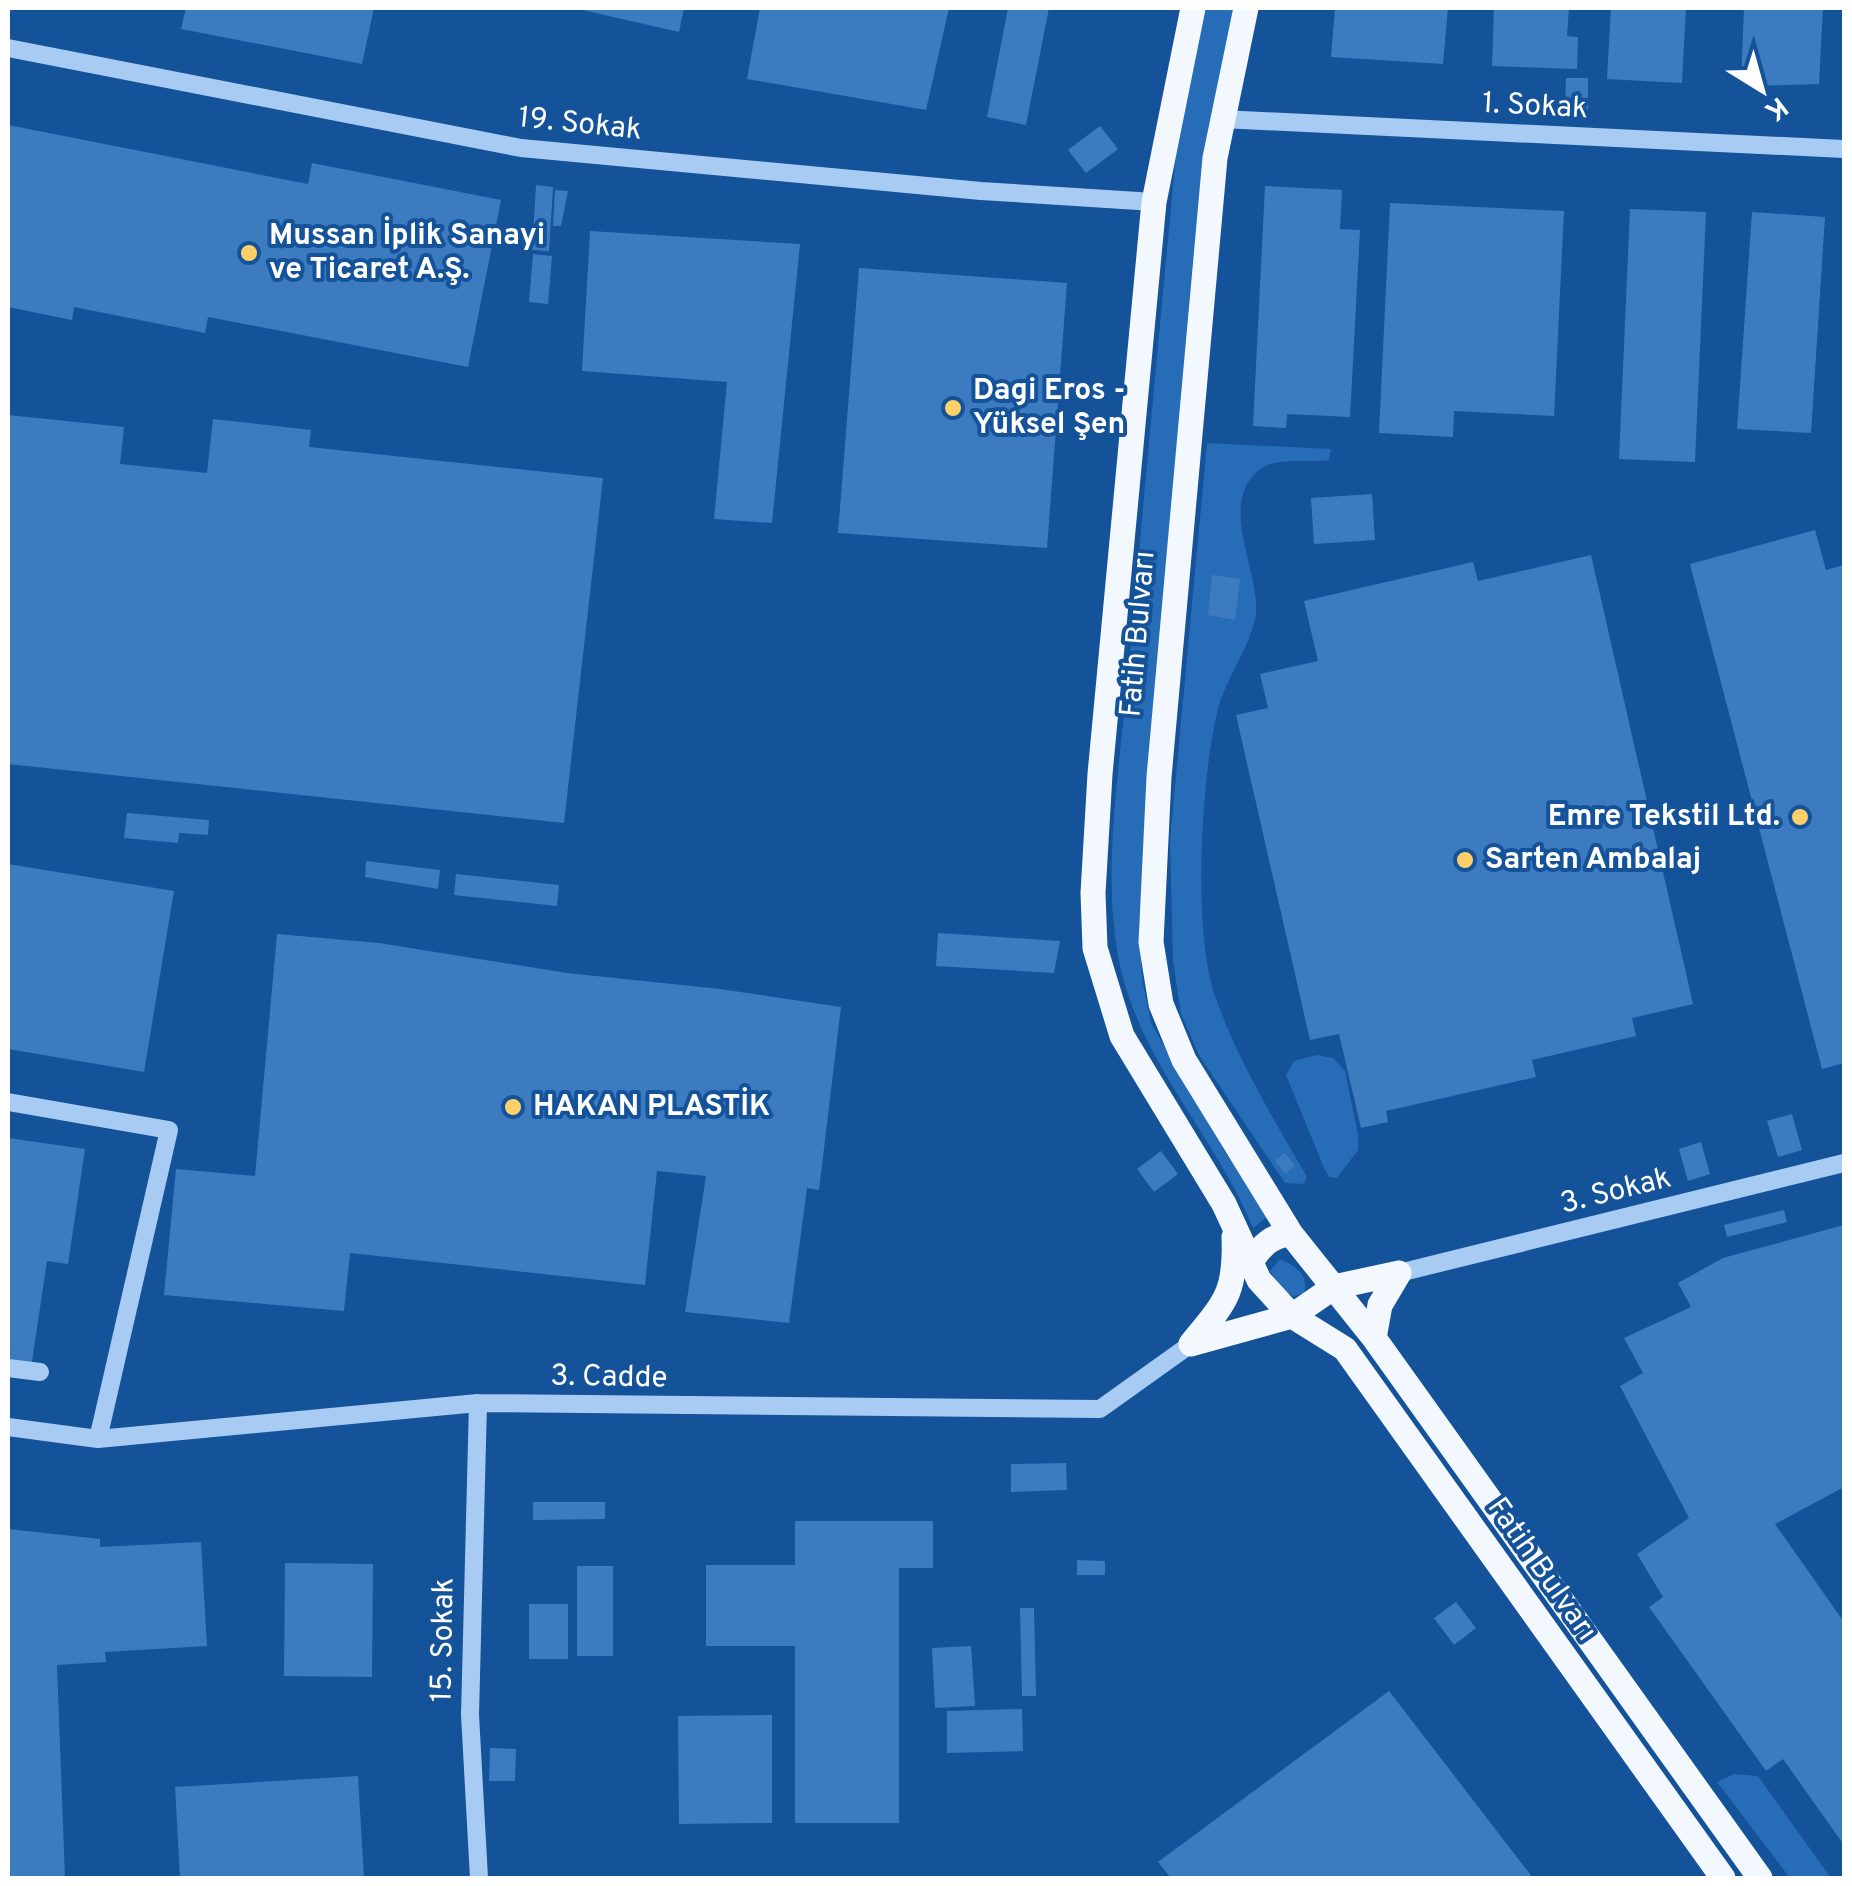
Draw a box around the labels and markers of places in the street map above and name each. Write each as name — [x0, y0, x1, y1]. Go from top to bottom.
place label: Mussan İplik Sanayi ve Ticaret A.Ş. — [269, 216, 545, 289]
marker: Mussan İplik Sanayi ve Ticaret A.Ş. — [238, 242, 260, 264]
place label: Dagi Eros - Yüksel Şen — [973, 373, 1126, 444]
marker: Dagi Eros - Yüksel Şen — [942, 397, 964, 419]
place label: Emre Tekstil Ltd. — [1548, 799, 1780, 836]
marker: Emre Tekstil Ltd. — [1789, 806, 1811, 828]
place label: Sarten Ambalaj — [1485, 842, 1701, 879]
marker: Sarten Ambalaj — [1454, 849, 1476, 871]
place label: HAKAN PLASTİK — [533, 1087, 770, 1126]
marker: HAKAN PLASTİK — [502, 1096, 524, 1118]

